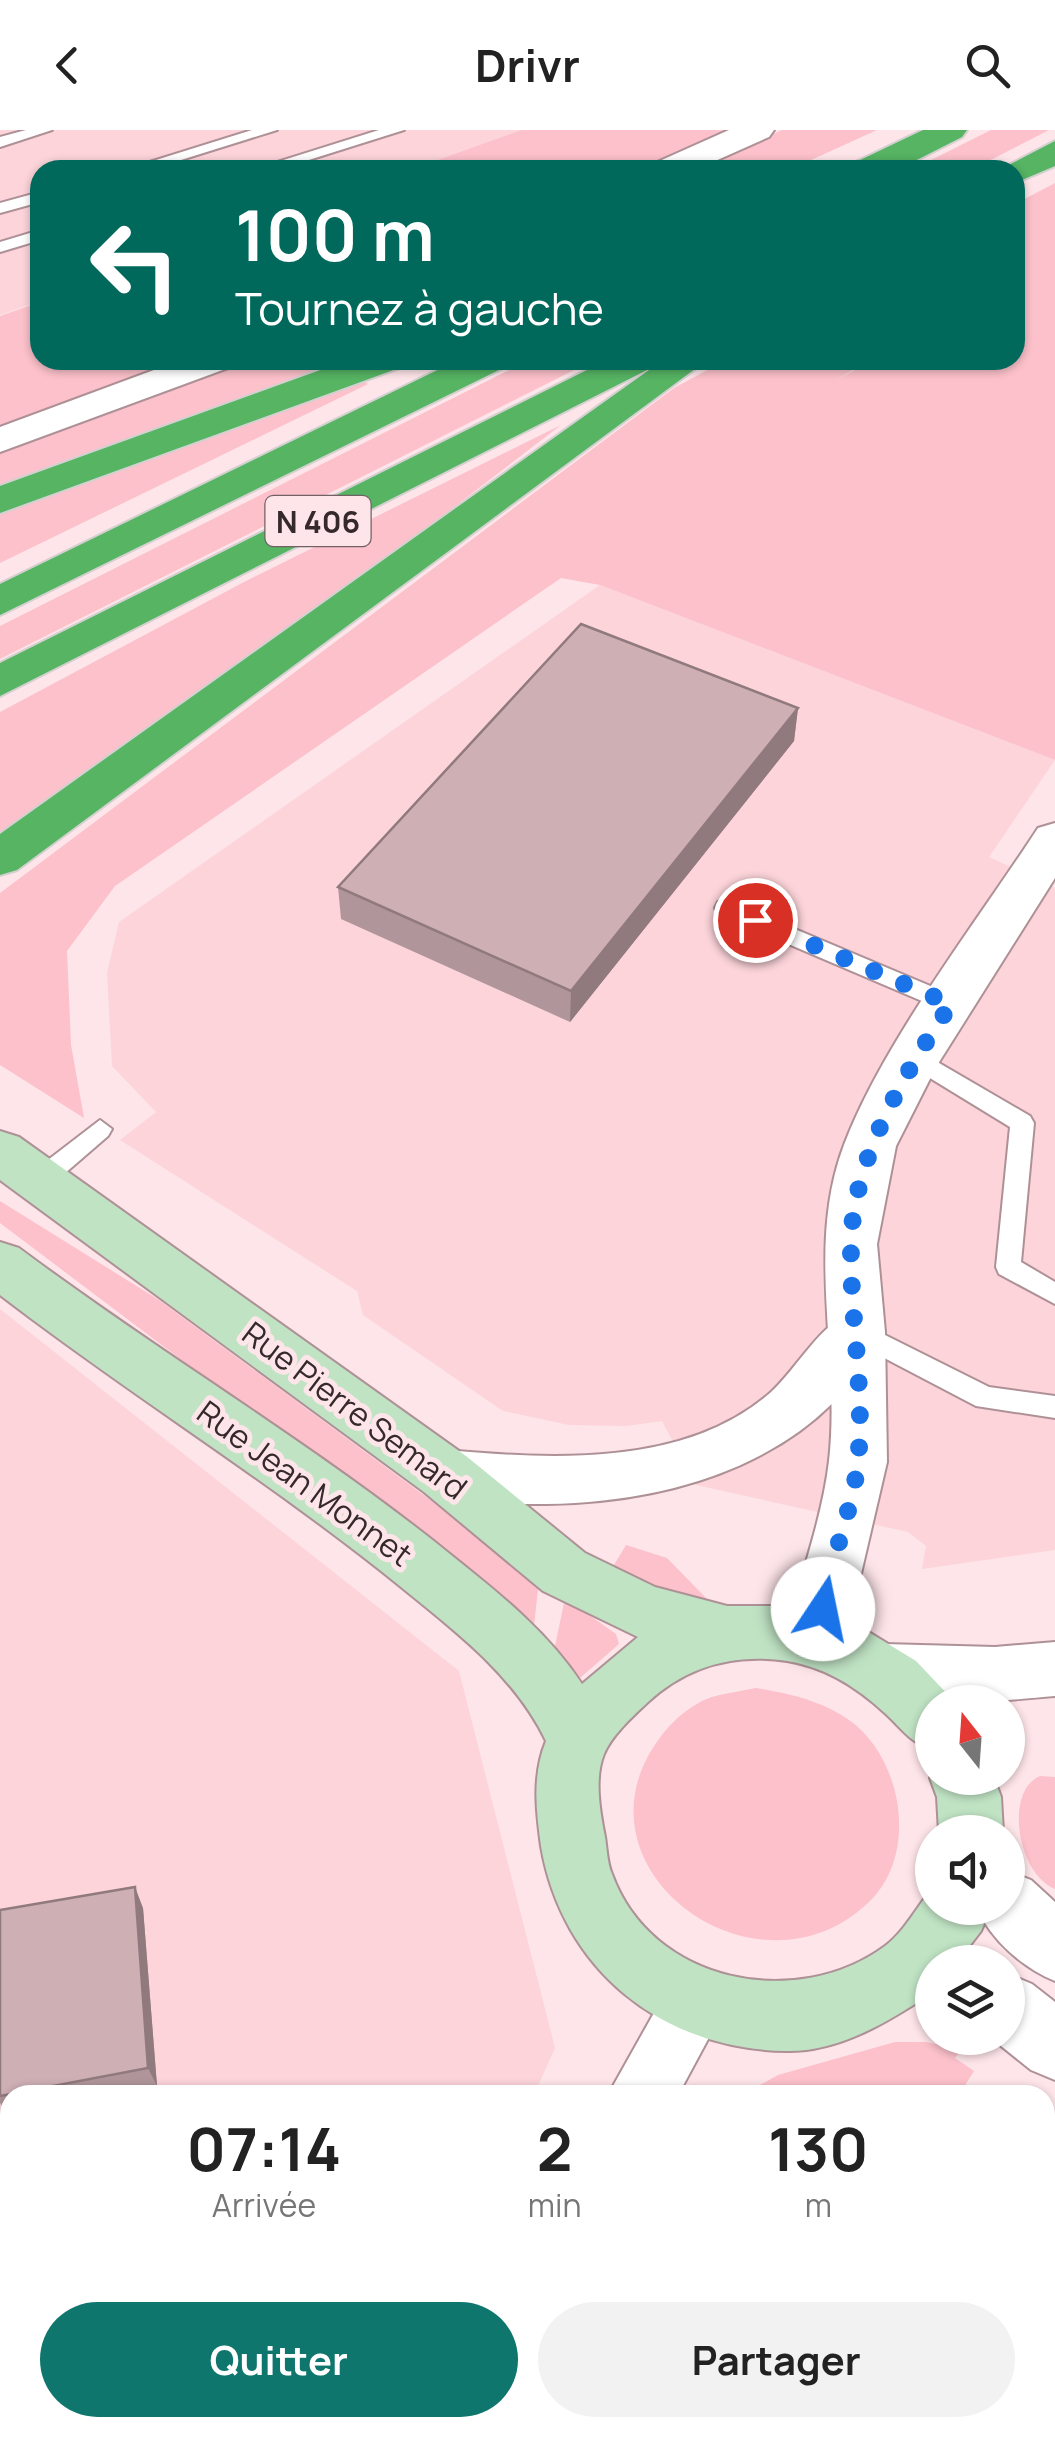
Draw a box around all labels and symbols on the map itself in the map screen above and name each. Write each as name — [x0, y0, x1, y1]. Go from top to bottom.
road number: N 406 — [266, 496, 370, 546]
pin — [713, 878, 798, 963]
street label: Rue Pierre Semard — [234, 1311, 476, 1509]
street label: Rue Jean Monnet — [189, 1390, 421, 1576]
position arrow — [771, 1557, 875, 1661]
north arrow — [915, 1685, 1025, 1795]

